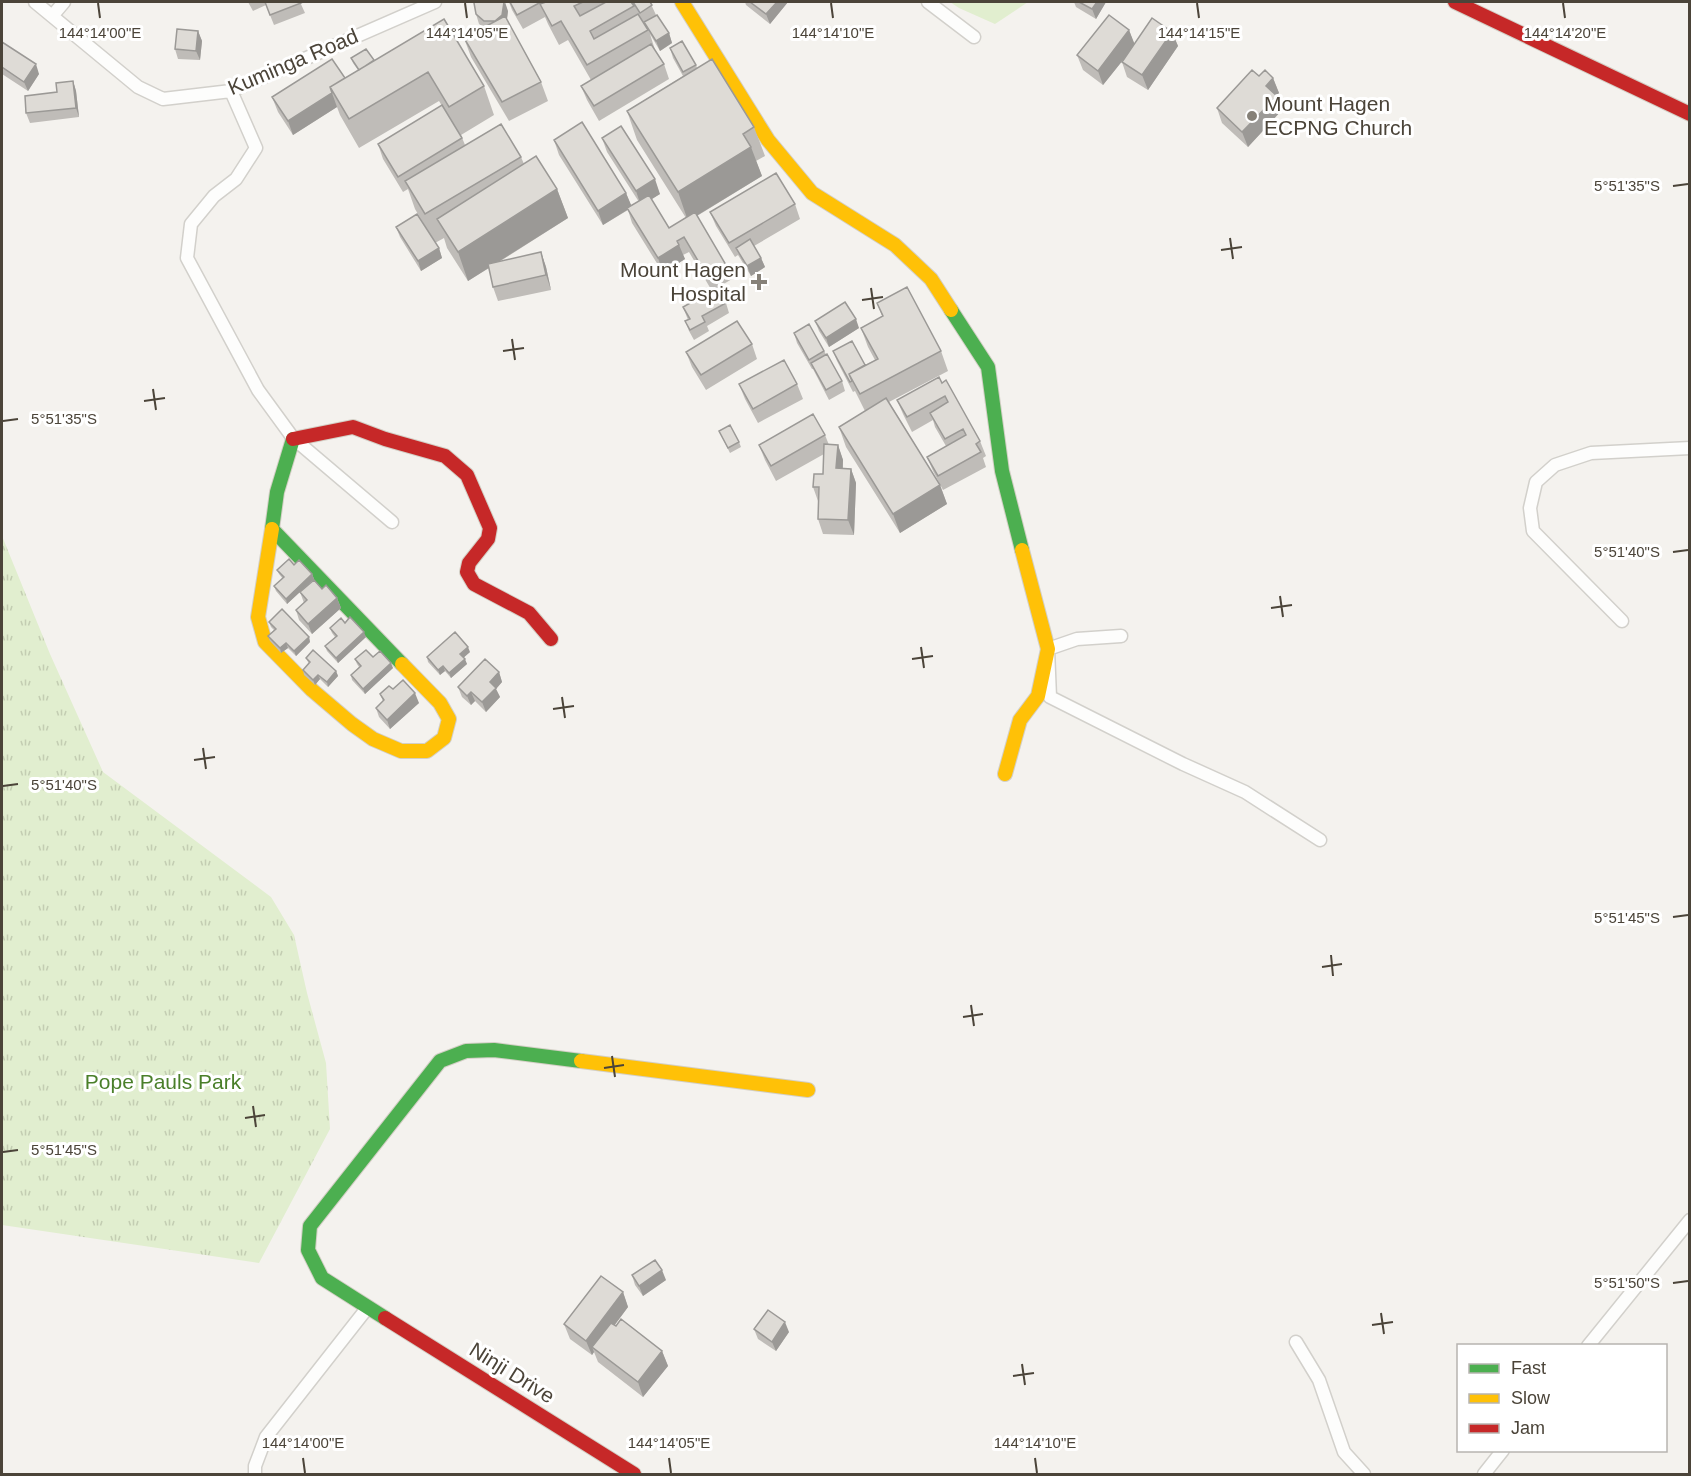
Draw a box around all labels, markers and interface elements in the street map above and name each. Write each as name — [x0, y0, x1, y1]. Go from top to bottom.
text: 144°14'00"E — [59, 24, 141, 41]
street label: Kuminga Road — [224, 24, 361, 99]
text: 144°14'05"E — [426, 24, 508, 41]
text: 144°14'10"E — [792, 24, 874, 41]
text: 144°14'15"E — [1158, 24, 1240, 41]
text: 144°14'20"E — [1524, 24, 1606, 41]
place label: Mount Hagen ECPNG Church — [1264, 92, 1412, 139]
marker: Mount Hagen ECPNG Church — [1245, 109, 1259, 123]
text: 5°51'35"S — [1594, 177, 1660, 194]
place label: Mount Hagen Hospital — [620, 258, 746, 305]
marker: Mount Hagen Hospital — [750, 273, 768, 291]
text: 5°51'35"S — [31, 410, 97, 427]
text: 5°51'40"S — [1594, 543, 1660, 560]
text: 5°51'40"S — [31, 776, 97, 793]
text: 5°51'45"S — [1594, 909, 1660, 926]
park label: Pope Pauls Park — [85, 1070, 242, 1093]
text: 5°51'45"S — [31, 1141, 97, 1158]
text: 5°51'50"S — [1594, 1274, 1660, 1291]
street label: Ninji Drive — [466, 1337, 559, 1408]
legend — [1457, 1344, 1667, 1452]
text: Fast — [1511, 1358, 1546, 1378]
text: Slow — [1511, 1388, 1551, 1408]
text: Jam — [1511, 1418, 1545, 1438]
text: 144°14'00"E — [262, 1434, 344, 1451]
text: 144°14'05"E — [628, 1434, 710, 1451]
text: 144°14'10"E — [994, 1434, 1076, 1451]

